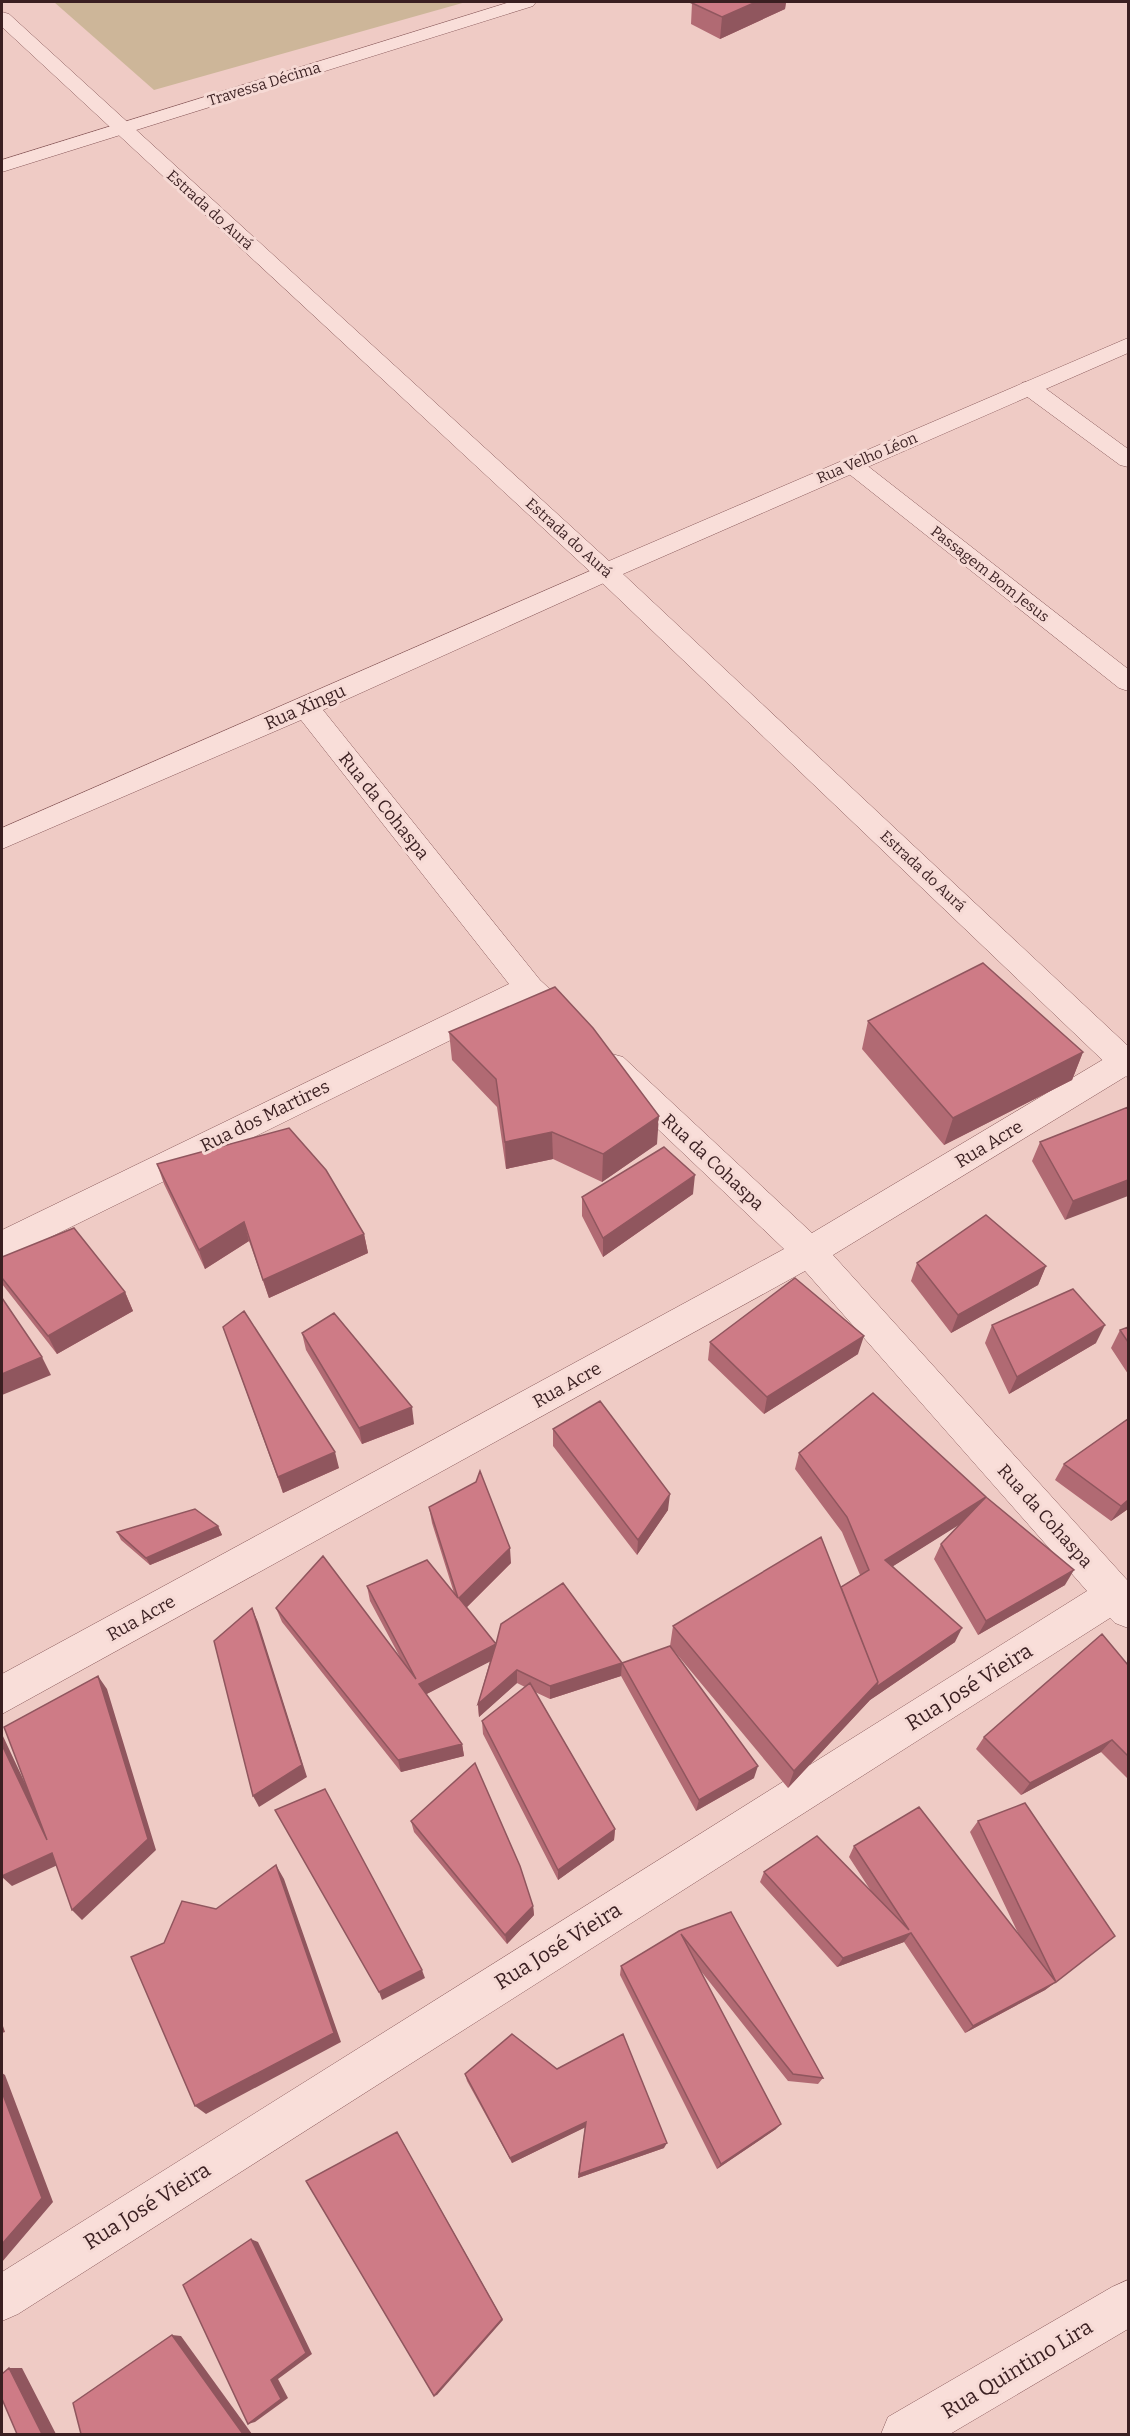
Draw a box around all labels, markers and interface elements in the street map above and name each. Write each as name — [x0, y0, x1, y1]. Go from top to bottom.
street label: Travessa Décima — [205, 58, 323, 110]
street label: Estrada do Aurá — [163, 166, 257, 254]
street label: Rua Velho Léon — [814, 429, 920, 487]
street label: Estrada do Aurá — [522, 494, 616, 582]
street label: Passagem Bom Jesus — [927, 522, 1053, 626]
street label: Rua Xingu — [261, 679, 349, 735]
street label: Rua da Cohaspa — [334, 748, 434, 864]
street label: Estrada do Aurá — [877, 827, 969, 915]
street label: Rua dos Martires — [197, 1075, 333, 1157]
street label: Rua da Cohaspa — [657, 1109, 769, 1215]
street label: Rua Acre — [951, 1115, 1027, 1173]
street label: Rua Acre — [529, 1357, 605, 1413]
street label: Rua da Cohaspa — [993, 1460, 1097, 1572]
street label: Rua Acre — [103, 1590, 179, 1646]
street label: Rua José Vieira — [901, 1637, 1038, 1736]
street label: Rua José Vieira — [490, 1896, 627, 1995]
street label: Rua José Vieira — [79, 2156, 216, 2255]
street label: Rua Quintino Lira — [937, 2313, 1098, 2424]

